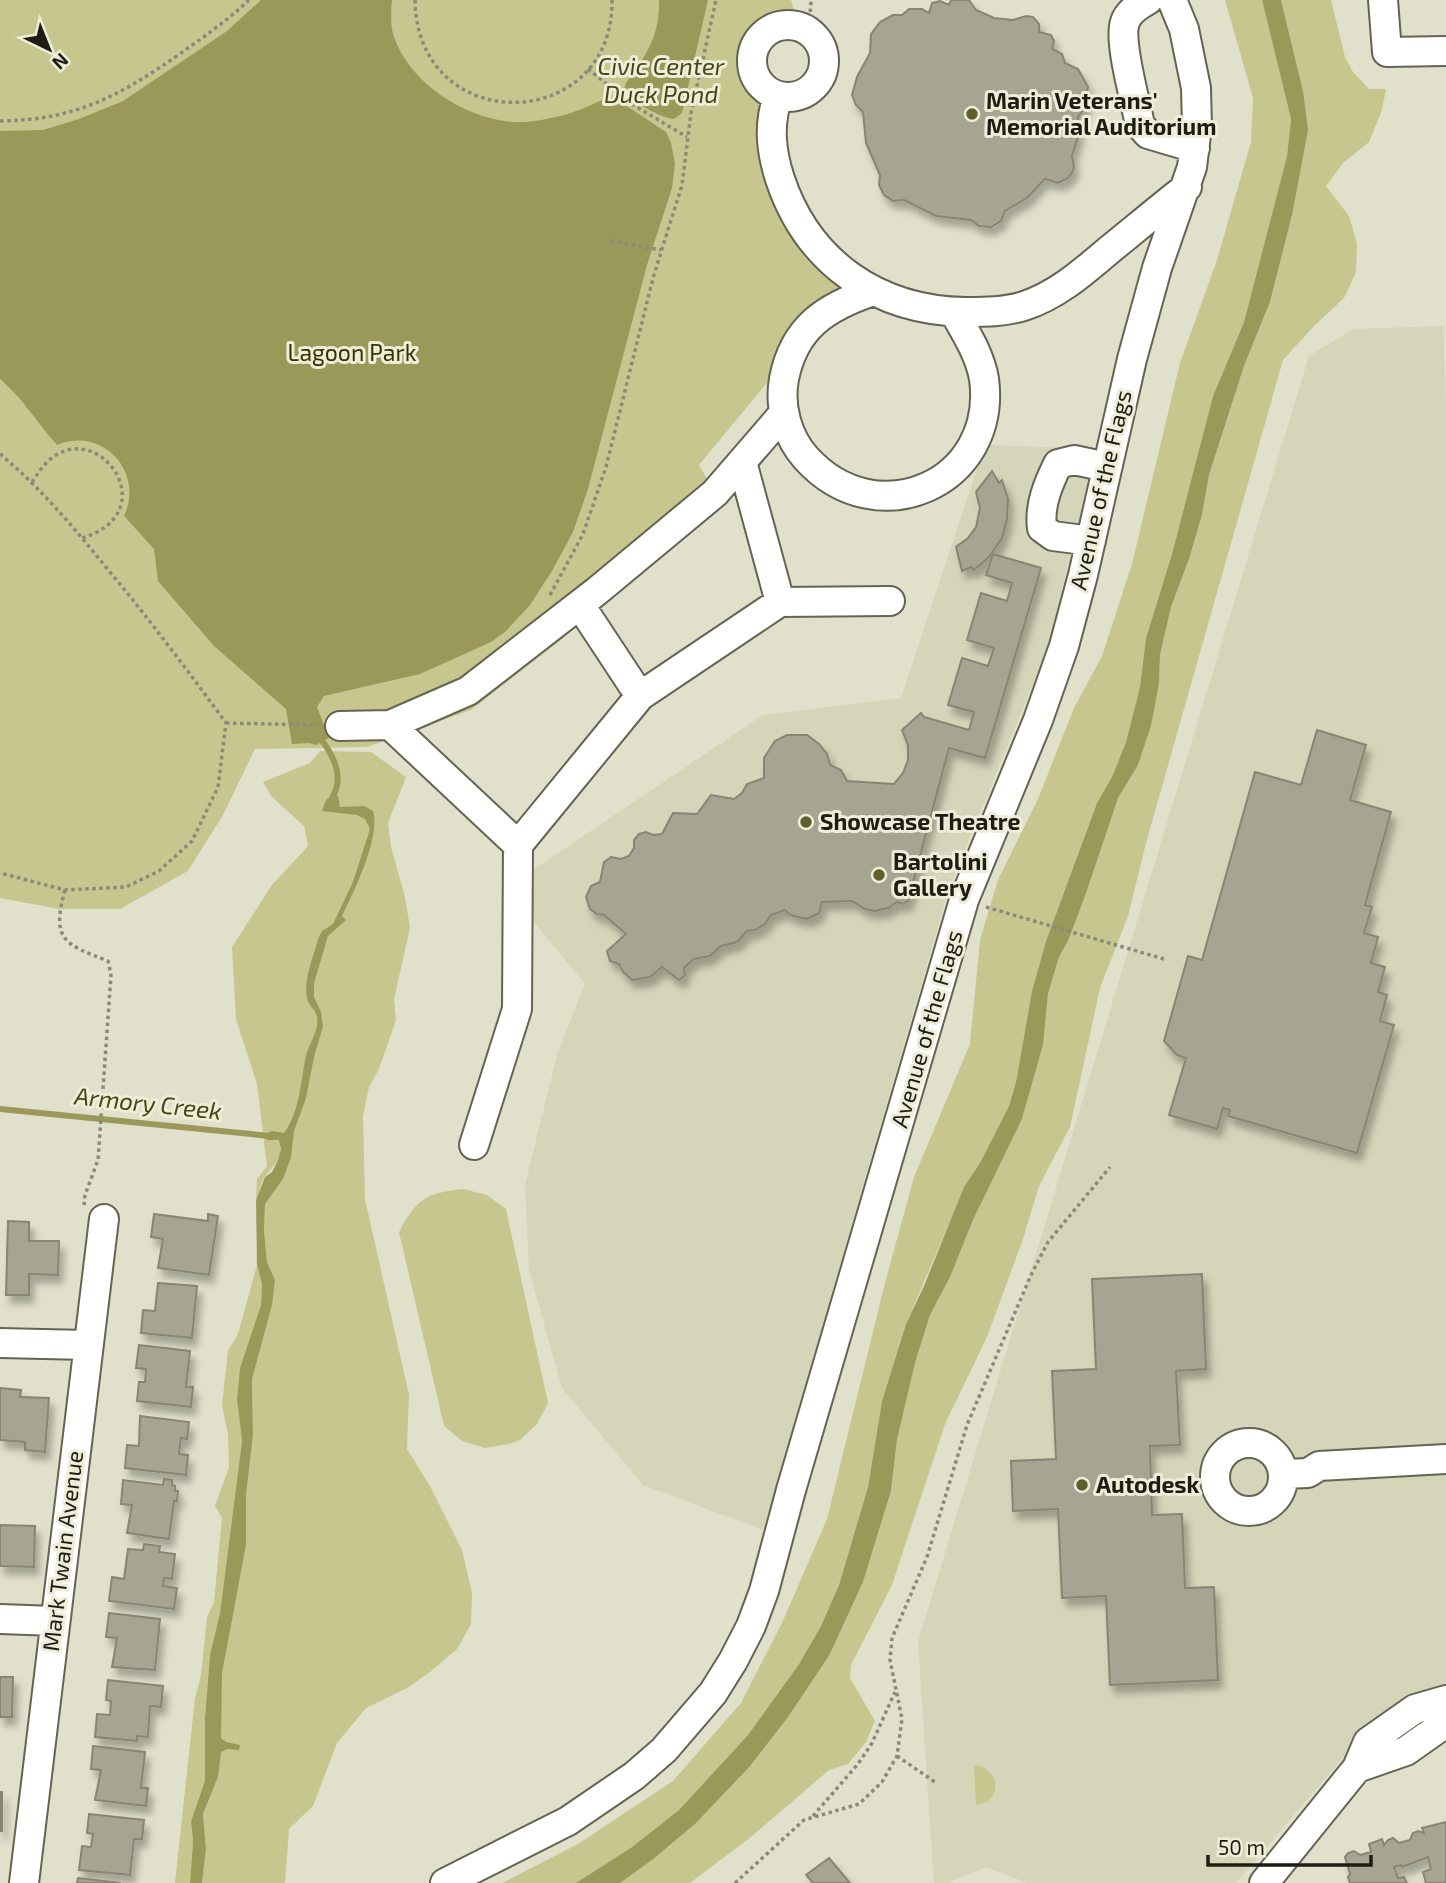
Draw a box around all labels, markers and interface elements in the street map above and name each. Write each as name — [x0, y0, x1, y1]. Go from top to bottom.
north arrow — [14, 14, 84, 84]
text: N — [48, 49, 74, 75]
water label: Civic Center Duck Pond — [598, 51, 725, 108]
place label: Marin Veterans' Memorial Auditorium — [986, 86, 1216, 140]
marker: Marin Veterans' Memorial Auditorium — [964, 106, 980, 122]
park label: Lagoon Park — [288, 338, 417, 366]
street label: Avenue of the Flags — [1063, 387, 1137, 592]
place label: Showcase Theatre — [820, 807, 1020, 835]
marker: Showcase Theatre — [798, 814, 814, 830]
place label: Bartolini Gallery — [893, 847, 988, 901]
marker: Bartolini Gallery — [871, 867, 887, 883]
street label: Avenue of the Flags — [884, 927, 968, 1131]
water label: Armory Creek — [72, 1080, 223, 1125]
street label: Mark Twain Avenue — [36, 1449, 88, 1653]
place label: Autodesk — [1096, 1470, 1200, 1498]
marker: Autodesk — [1074, 1477, 1090, 1493]
scale bar — [1208, 1824, 1371, 1868]
text: 50 m — [1218, 1834, 1265, 1859]

